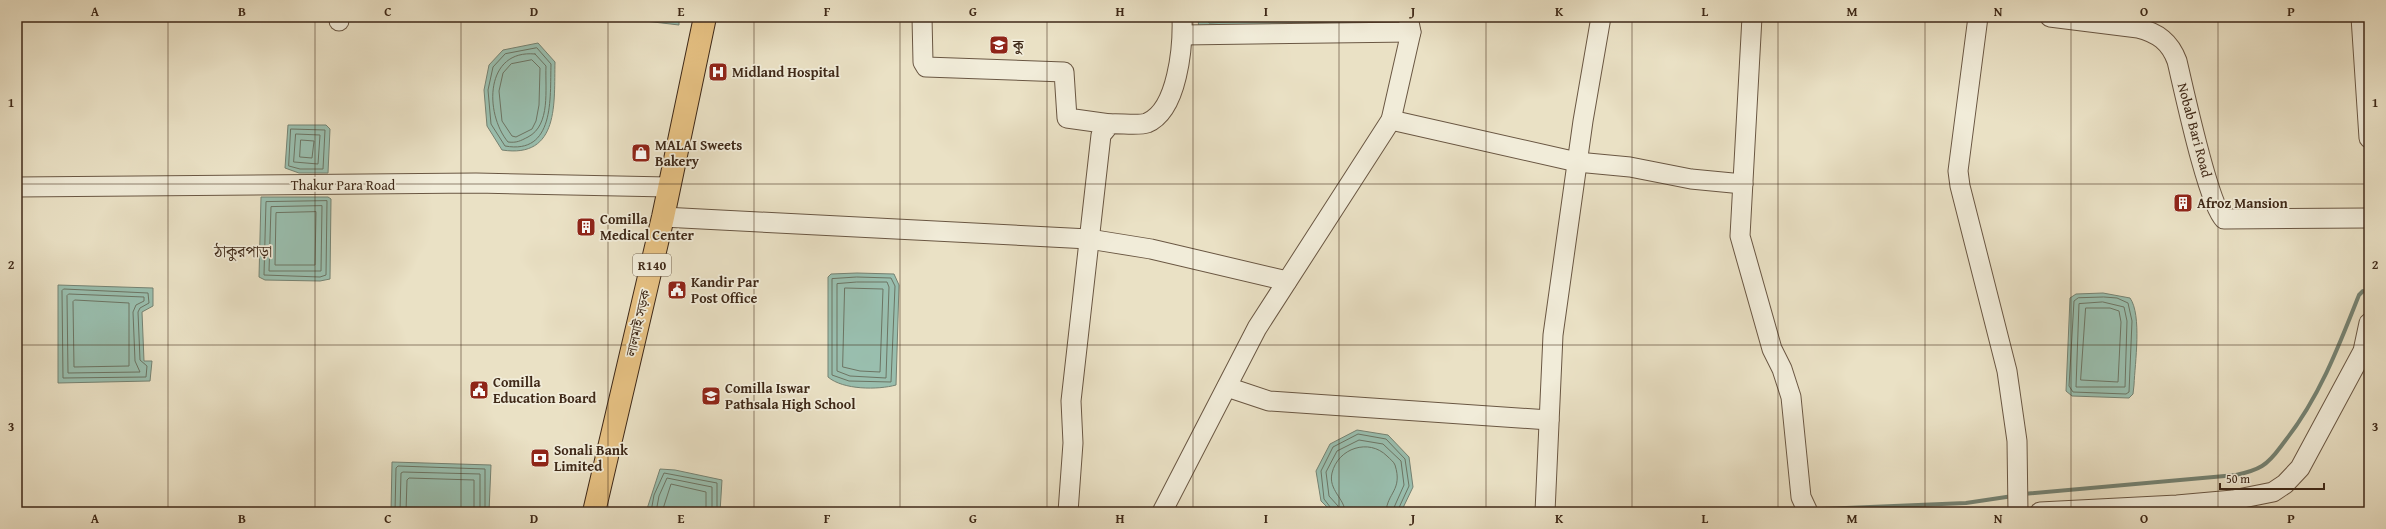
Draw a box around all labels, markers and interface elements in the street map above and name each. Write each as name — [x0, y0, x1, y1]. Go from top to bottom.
text: A — [91, 2, 100, 21]
text: B — [238, 2, 246, 21]
text: C — [384, 2, 392, 21]
text: D — [530, 2, 538, 21]
text: E — [678, 2, 685, 21]
text: F — [824, 2, 831, 21]
text: G — [969, 2, 977, 21]
text: H — [1115, 2, 1125, 21]
text: I — [1264, 2, 1268, 21]
text: J — [1409, 2, 1416, 21]
text: K — [1555, 2, 1564, 21]
text: L — [1702, 2, 1709, 21]
text: M — [1846, 2, 1858, 21]
text: N — [1994, 2, 2003, 21]
text: O — [2140, 2, 2148, 21]
text: P — [2287, 2, 2295, 21]
school or university icon: কু — [988, 34, 1010, 56]
place label: কু — [1012, 35, 1024, 55]
hospital icon: Midland Hospital — [707, 61, 729, 83]
place label: Midland Hospital — [732, 62, 840, 82]
street label: Nobab Bari Road — [2173, 81, 2217, 180]
text: 1 — [8, 93, 14, 112]
text: 1 — [2372, 93, 2378, 112]
place label: MALAI Sweets Bakery — [655, 135, 742, 171]
shop icon: MALAI Sweets Bakery — [630, 142, 652, 164]
street label: Thakur Para Road — [291, 175, 396, 195]
building icon: Afroz Mansion — [2172, 192, 2194, 214]
place label: Afroz Mansion — [2197, 193, 2289, 213]
place label: Comilla Medical Center — [600, 209, 695, 245]
building icon: Comilla Medical Center — [575, 216, 597, 238]
district label: ঠাকুরপাড়া — [213, 239, 272, 263]
road number: R140 — [633, 254, 671, 276]
text: 2 — [8, 255, 15, 274]
text: 2 — [2372, 255, 2379, 274]
place label: Kandir Par Post Office — [691, 272, 760, 308]
public building icon: Kandir Par Post Office — [666, 279, 688, 301]
street label: লালমাই সড়ক — [620, 287, 656, 359]
place label: Comilla Education Board — [493, 372, 596, 408]
place label: Comilla Iswar Pathsala High School — [725, 378, 856, 414]
public building icon: Comilla Education Board — [468, 379, 490, 401]
school or university icon: Comilla Iswar Pathsala High School — [700, 385, 722, 407]
text: 3 — [8, 417, 14, 436]
text: 3 — [2372, 417, 2378, 436]
place label: Sonali Bank Limited — [554, 440, 629, 476]
bank icon: Sonali Bank Limited — [529, 447, 551, 469]
scale bar — [2220, 465, 2324, 491]
text: 50 m — [2226, 470, 2250, 487]
text: A — [91, 509, 100, 528]
text: B — [238, 509, 246, 528]
text: C — [384, 509, 392, 528]
text: D — [530, 509, 538, 528]
text: E — [678, 509, 685, 528]
text: F — [824, 509, 831, 528]
text: G — [969, 509, 977, 528]
text: H — [1115, 509, 1125, 528]
text: I — [1264, 509, 1268, 528]
text: J — [1409, 509, 1416, 528]
text: K — [1555, 509, 1564, 528]
text: L — [1702, 509, 1709, 528]
text: M — [1846, 509, 1858, 528]
text: N — [1994, 509, 2003, 528]
text: O — [2140, 509, 2148, 528]
text: P — [2287, 509, 2295, 528]

